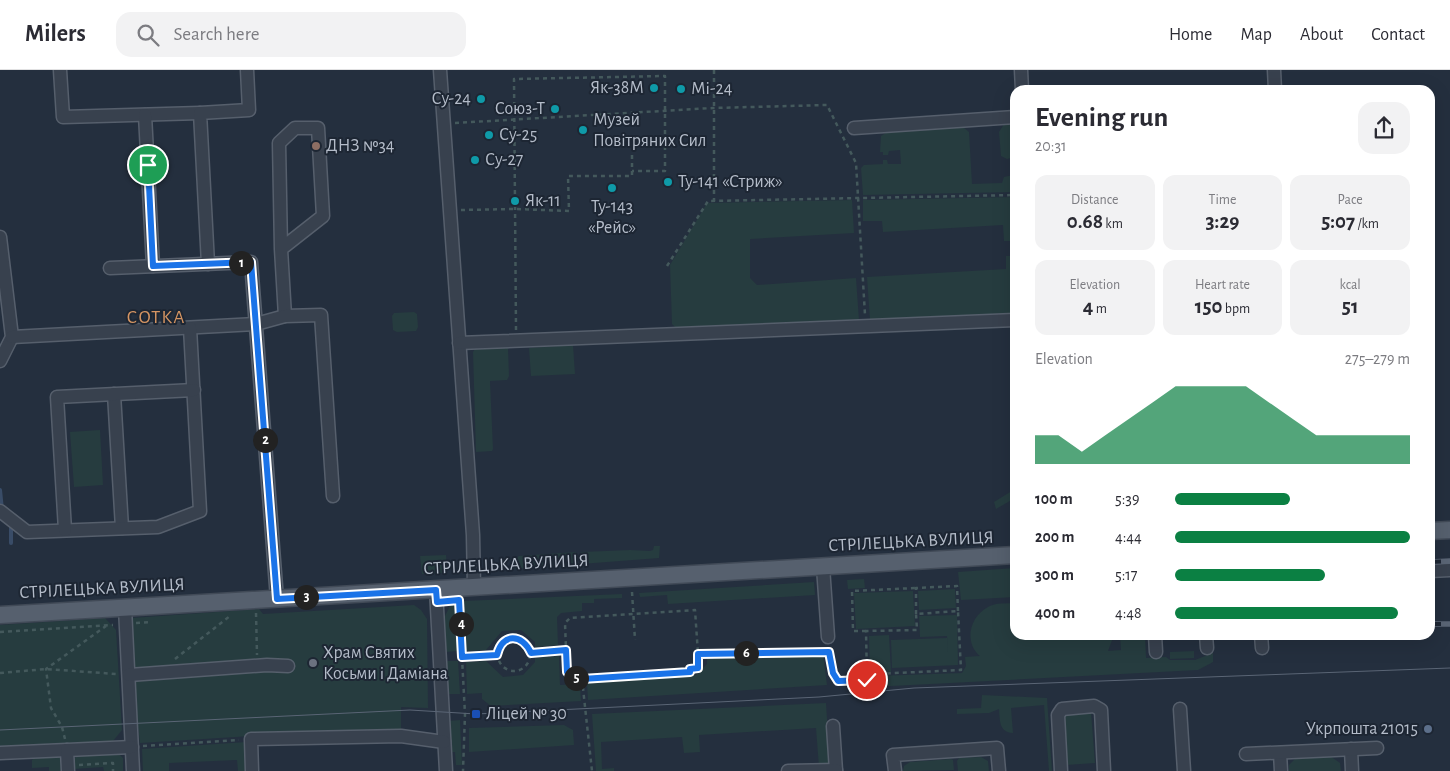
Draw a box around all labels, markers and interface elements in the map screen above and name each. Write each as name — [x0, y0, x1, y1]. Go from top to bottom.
search box — [116, 12, 466, 57]
icon: search — [134, 21, 162, 49]
text: Milers — [25, 22, 86, 46]
text: Search here — [174, 25, 260, 44]
text: Home — [1169, 26, 1212, 44]
text: Map — [1240, 26, 1272, 44]
text: About — [1300, 26, 1343, 44]
text: Contact — [1371, 26, 1425, 44]
place label: Як-38М — [590, 79, 644, 97]
place label: Мі-24 — [691, 80, 733, 98]
marker: Як-38М — [648, 82, 660, 94]
marker: Мі-24 — [675, 83, 687, 95]
place label: Су-24 — [432, 90, 471, 108]
marker: Су-24 — [475, 93, 487, 105]
place label: Союз-Т — [495, 100, 546, 118]
button: share — [1358, 102, 1410, 154]
marker: Союз-Т — [549, 103, 561, 115]
text: Evening run — [1035, 104, 1168, 132]
place label: Музей Повітряних Сил — [593, 111, 706, 150]
marker: Музей Повітряних Сил — [577, 124, 589, 136]
place label: Су-25 — [499, 126, 537, 144]
marker: Су-25 — [483, 129, 495, 141]
place label: ДНЗ №34 — [326, 137, 395, 155]
text: 20:31 — [1035, 138, 1067, 154]
marker: ДНЗ №34 — [310, 140, 322, 152]
pin — [127, 144, 169, 186]
icon: arrive — [134, 151, 162, 179]
place label: Су-27 — [485, 151, 523, 169]
marker: Су-27 — [469, 154, 481, 166]
place label: Ту-141 «Стриж» — [678, 173, 783, 191]
marker: Ту-141 «Стриж» — [662, 176, 674, 188]
marker: Ту-143 «Рейс» — [606, 182, 618, 194]
place label: Як-11 — [525, 192, 561, 210]
text: Distance — [1071, 193, 1119, 207]
text: Time — [1209, 193, 1236, 207]
text: Pace — [1338, 193, 1363, 207]
marker: Як-11 — [509, 195, 521, 207]
place label: Ту-143 «Рейс» — [588, 198, 636, 237]
text: 0.68 — [1067, 211, 1103, 232]
text: 3:29 — [1206, 211, 1239, 232]
text: 5:07 — [1321, 211, 1355, 232]
text: km — [1103, 217, 1123, 231]
text: /km — [1355, 217, 1379, 231]
pin: 1 — [228, 250, 254, 276]
text: 1 — [239, 256, 244, 270]
text: Elevation — [1070, 278, 1120, 292]
text: Heart rate — [1195, 278, 1250, 292]
text: kcal — [1339, 278, 1361, 292]
text: 4 — [1083, 296, 1093, 317]
text: 150 — [1195, 296, 1222, 317]
text: 51 — [1342, 296, 1358, 317]
text: m — [1093, 302, 1107, 316]
text: bpm — [1222, 302, 1250, 316]
district label: СОТКА — [127, 308, 185, 327]
text: Elevation — [1035, 351, 1093, 367]
text: 275–279 m — [1345, 351, 1410, 367]
pin: 2 — [252, 428, 278, 452]
text: 2 — [262, 433, 269, 447]
text: 100 m — [1035, 491, 1073, 507]
text: 5:39 — [1115, 491, 1139, 507]
street label: СТРІЛЕЦЬКА ВУЛИЦЯ — [828, 529, 994, 555]
text: 200 m — [1035, 529, 1075, 545]
text: 4:44 — [1115, 529, 1142, 545]
street label: СТРІЛЕЦЬКА ВУЛИЦЯ — [423, 552, 589, 578]
text: 300 m — [1035, 567, 1074, 583]
text: 5:17 — [1115, 567, 1138, 583]
street label: СТРІЛЕЦЬКА ВУЛИЦЯ — [19, 576, 185, 602]
pin: 3 — [294, 584, 318, 610]
text: 3 — [303, 590, 310, 604]
text: 400 m — [1035, 605, 1075, 621]
text: 4:48 — [1115, 605, 1142, 621]
pin: 4 — [448, 612, 474, 636]
text: 4 — [458, 617, 465, 631]
pin: 6 — [734, 640, 758, 666]
place label: Храм Святих Косьми і Даміана — [323, 644, 448, 683]
text: 6 — [743, 646, 750, 660]
marker: Храм Святих Косьми і Даміана — [307, 657, 319, 669]
pin — [846, 659, 888, 701]
pin: 5 — [564, 666, 588, 690]
icon: check — [853, 666, 881, 694]
text: 5 — [573, 671, 580, 685]
place label: Ліцей № 30 — [486, 705, 567, 723]
marker: Ліцей № 30 — [470, 708, 482, 720]
place label: Укрпошта 21015 — [1306, 720, 1418, 738]
marker: Укрпошта 21015 — [1422, 723, 1434, 735]

